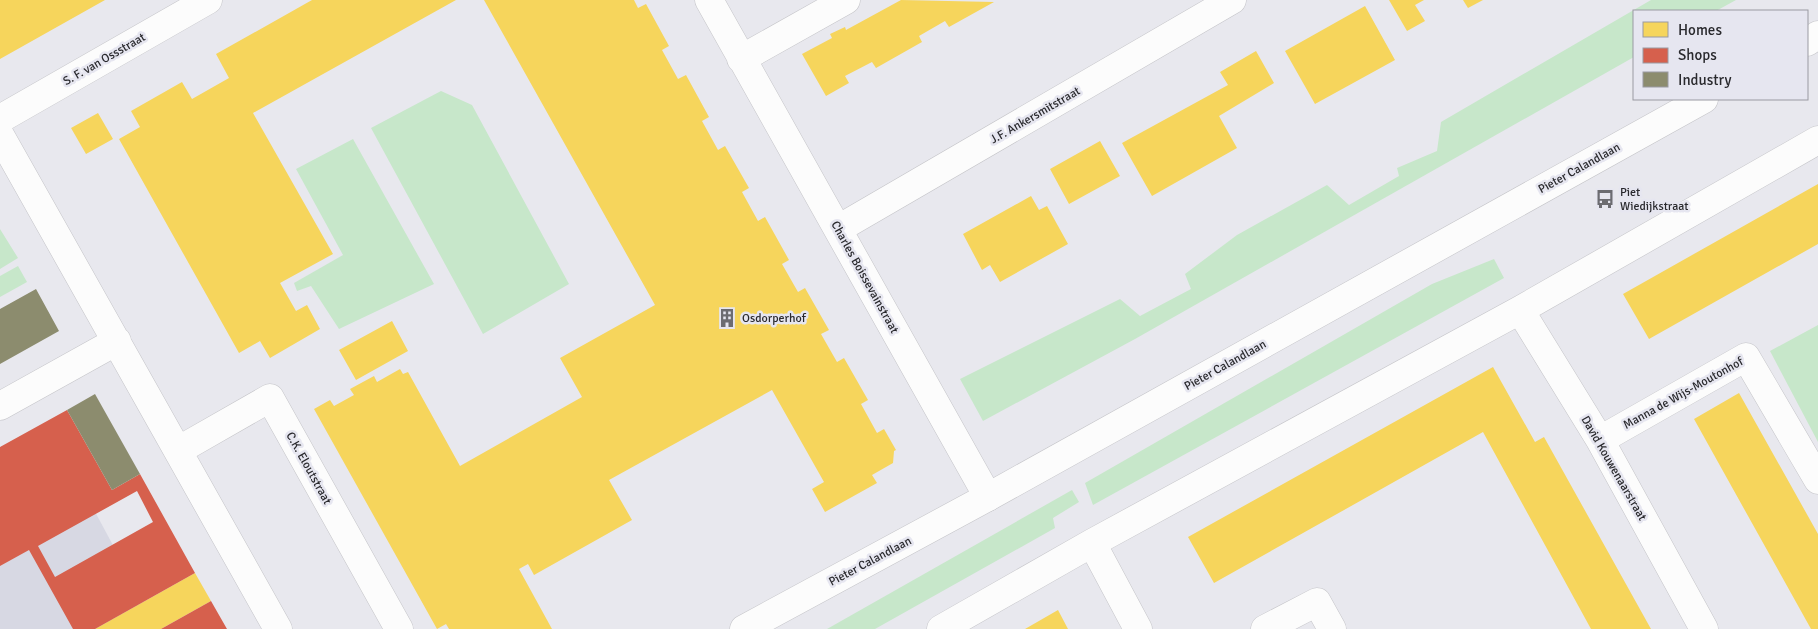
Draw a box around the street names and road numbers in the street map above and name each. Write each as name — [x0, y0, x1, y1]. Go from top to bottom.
street label: S. F. van Ossstraat — [60, 30, 148, 89]
street label: J.F. Ankersmitstraat — [988, 84, 1083, 147]
street label: Pieter Calandlaan — [1536, 140, 1623, 197]
street label: Charles Boissevainstraat — [827, 218, 902, 336]
street label: Pieter Calandlaan — [1182, 337, 1269, 394]
street label: Manna de Wijs-Moutonhof — [1621, 354, 1747, 433]
street label: David Kouwenaarstraat — [1577, 413, 1650, 523]
street label: C.K. Eloutstraat — [282, 429, 335, 507]
street label: Pieter Calandlaan — [826, 533, 914, 589]

